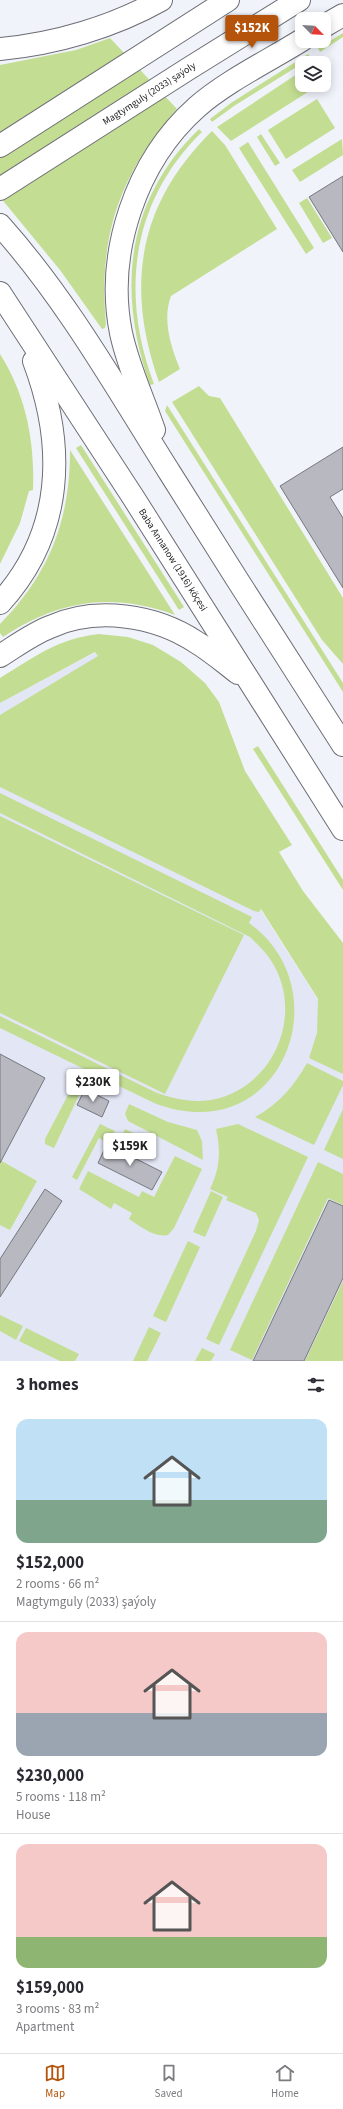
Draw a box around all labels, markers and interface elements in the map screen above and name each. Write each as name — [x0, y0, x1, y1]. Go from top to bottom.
north arrow — [295, 12, 331, 48]
map controls — [295, 12, 331, 92]
pin: $152K — [224, 15, 280, 49]
text: $152K — [234, 19, 270, 37]
button: layers — [295, 56, 331, 92]
street label: Magtymguly (2033) şaýoly — [100, 59, 199, 129]
street label: Baba Annanow (1916) köçesi — [135, 506, 211, 614]
pin: $230K — [65, 1069, 121, 1103]
text: $230K — [75, 1073, 111, 1091]
pin: $159K — [102, 1133, 158, 1167]
text: $159K — [112, 1137, 148, 1155]
text: 3 homes — [16, 1373, 78, 1397]
icon: filters — [305, 1374, 327, 1396]
icon: home — [136, 1445, 208, 1517]
text: $152,000 — [16, 1551, 84, 1575]
text: 2 rooms · 66 m² — [16, 1575, 99, 1593]
text: Magtymguly (2033) şaýoly — [16, 1593, 156, 1611]
icon: home — [136, 1658, 208, 1730]
text: $230,000 — [16, 1764, 84, 1788]
text: 5 rooms · 118 m² — [16, 1788, 106, 1806]
text: House — [16, 1806, 51, 1824]
icon: home — [136, 1870, 208, 1942]
text: $159,000 — [16, 1976, 84, 2000]
text: 3 rooms · 83 m² — [16, 2000, 99, 2018]
text: Apartment — [16, 2018, 74, 2036]
tab: Map — [44, 2062, 66, 2101]
tab: Saved — [155, 2062, 183, 2101]
tab: Home — [271, 2062, 299, 2101]

